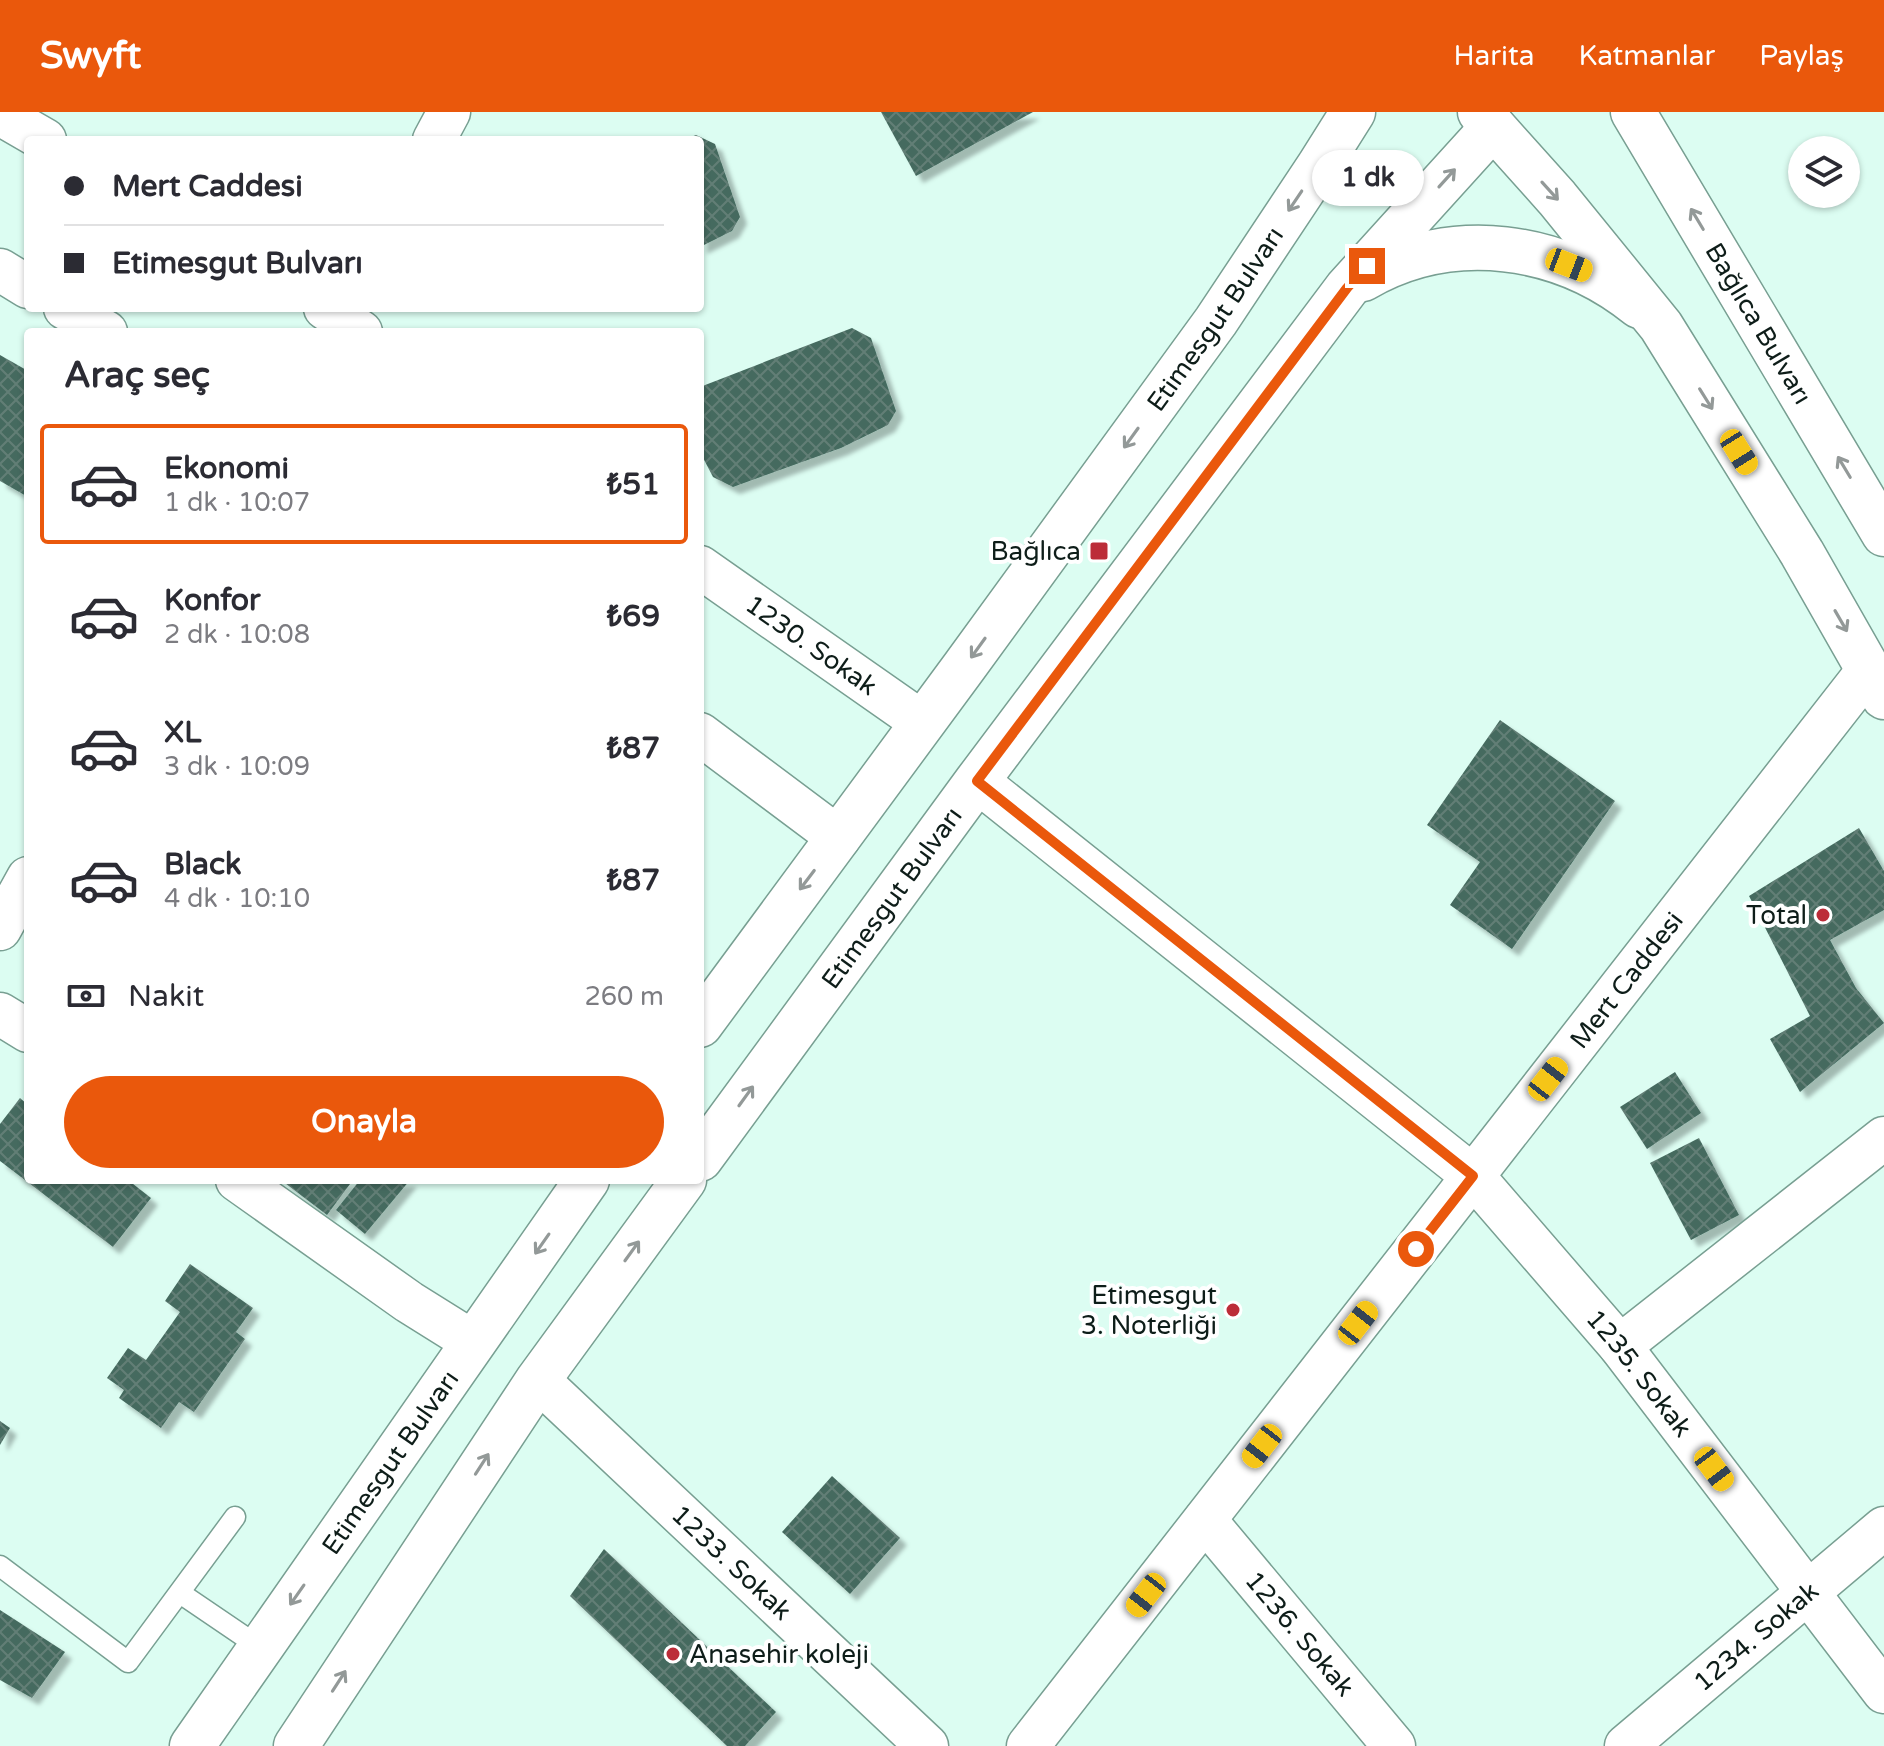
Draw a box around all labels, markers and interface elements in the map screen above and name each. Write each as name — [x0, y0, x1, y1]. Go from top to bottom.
text: Swyft — [40, 33, 141, 79]
text: Harita — [1453, 39, 1534, 73]
text: Katmanlar — [1578, 39, 1715, 73]
text: Paylaş — [1759, 39, 1844, 73]
map controls — [1788, 136, 1860, 208]
button: layers — [1788, 136, 1860, 208]
callout: 1 dk — [1311, 150, 1423, 206]
text: 1 dk — [1341, 162, 1395, 193]
text: Mert Caddesi — [112, 168, 303, 205]
one-way arrow — [1438, 168, 1456, 188]
one-way arrow — [1541, 181, 1559, 201]
one-way arrow — [1287, 190, 1304, 212]
one-way arrow — [1689, 209, 1705, 231]
street label: Etimesgut Bulvarı — [1140, 221, 1290, 417]
street label: Bağlıca Bulvarı — [1699, 237, 1819, 410]
text: Etimesgut Bulvarı — [112, 245, 363, 282]
car — [1542, 245, 1596, 285]
route end — [1349, 248, 1385, 284]
text: Araç seç — [64, 354, 210, 397]
one-way arrow — [1698, 387, 1714, 410]
car — [1716, 425, 1762, 479]
one-way arrow — [1123, 426, 1139, 448]
icon: car — [68, 448, 140, 520]
text: Ekonomi — [164, 450, 289, 487]
one-way arrow — [1836, 456, 1852, 479]
text: ₺51 — [606, 466, 660, 503]
text: 1 dk · 10:07 — [164, 487, 310, 518]
place label: Bağlıca — [991, 536, 1081, 567]
marker: Bağlıca — [1088, 540, 1110, 562]
icon: car — [68, 580, 140, 652]
text: Konfor — [164, 582, 261, 619]
street label: 1230. Sokak — [740, 588, 883, 702]
text: ₺69 — [606, 598, 660, 635]
one-way arrow — [1833, 609, 1849, 632]
text: 2 dk · 10:08 — [164, 619, 310, 650]
one-way arrow — [970, 637, 987, 658]
icon: car — [68, 712, 140, 784]
text: XL — [164, 714, 201, 751]
text: ₺87 — [606, 730, 660, 767]
text: 3 dk · 10:09 — [164, 751, 310, 782]
street label: Etimesgut Bulvarı — [815, 801, 968, 995]
icon: car — [68, 844, 140, 916]
text: Black — [164, 846, 241, 883]
text: ₺87 — [606, 862, 660, 899]
one-way arrow — [799, 869, 816, 890]
text: 4 dk · 10:10 — [164, 883, 310, 914]
place label: Total — [1746, 900, 1807, 931]
street label: Mert Caddesi — [1563, 905, 1689, 1055]
marker: Total — [1814, 906, 1832, 924]
icon: cash — [64, 974, 108, 1018]
text: Nakit — [128, 978, 204, 1015]
text: 260 m — [584, 981, 664, 1012]
car — [1524, 1053, 1572, 1105]
button: Onayla — [64, 1076, 664, 1168]
one-way arrow — [737, 1086, 754, 1107]
route start — [1398, 1231, 1434, 1267]
one-way arrow — [534, 1232, 550, 1254]
one-way arrow — [624, 1241, 640, 1263]
place label: Etimesgut 3. Noterliği — [1081, 1280, 1217, 1341]
car — [1334, 1297, 1382, 1349]
marker: Etimesgut 3. Noterliği — [1224, 1301, 1242, 1319]
street label: 1235. Sokak — [1580, 1303, 1699, 1443]
street label: Etimesgut Bulvarı — [315, 1364, 465, 1560]
car — [1238, 1420, 1286, 1472]
car — [1690, 1443, 1738, 1495]
one-way arrow — [475, 1453, 491, 1476]
street label: 1233. Sokak — [665, 1498, 798, 1626]
street label: 1236. Sokak — [1239, 1565, 1361, 1702]
car — [1122, 1569, 1170, 1621]
street label: 1234. Sokak — [1687, 1575, 1824, 1698]
one-way arrow — [289, 1583, 305, 1605]
place label: Anasehir koleji — [689, 1639, 869, 1670]
marker: Anasehir koleji — [664, 1645, 682, 1663]
one-way arrow — [331, 1670, 347, 1693]

